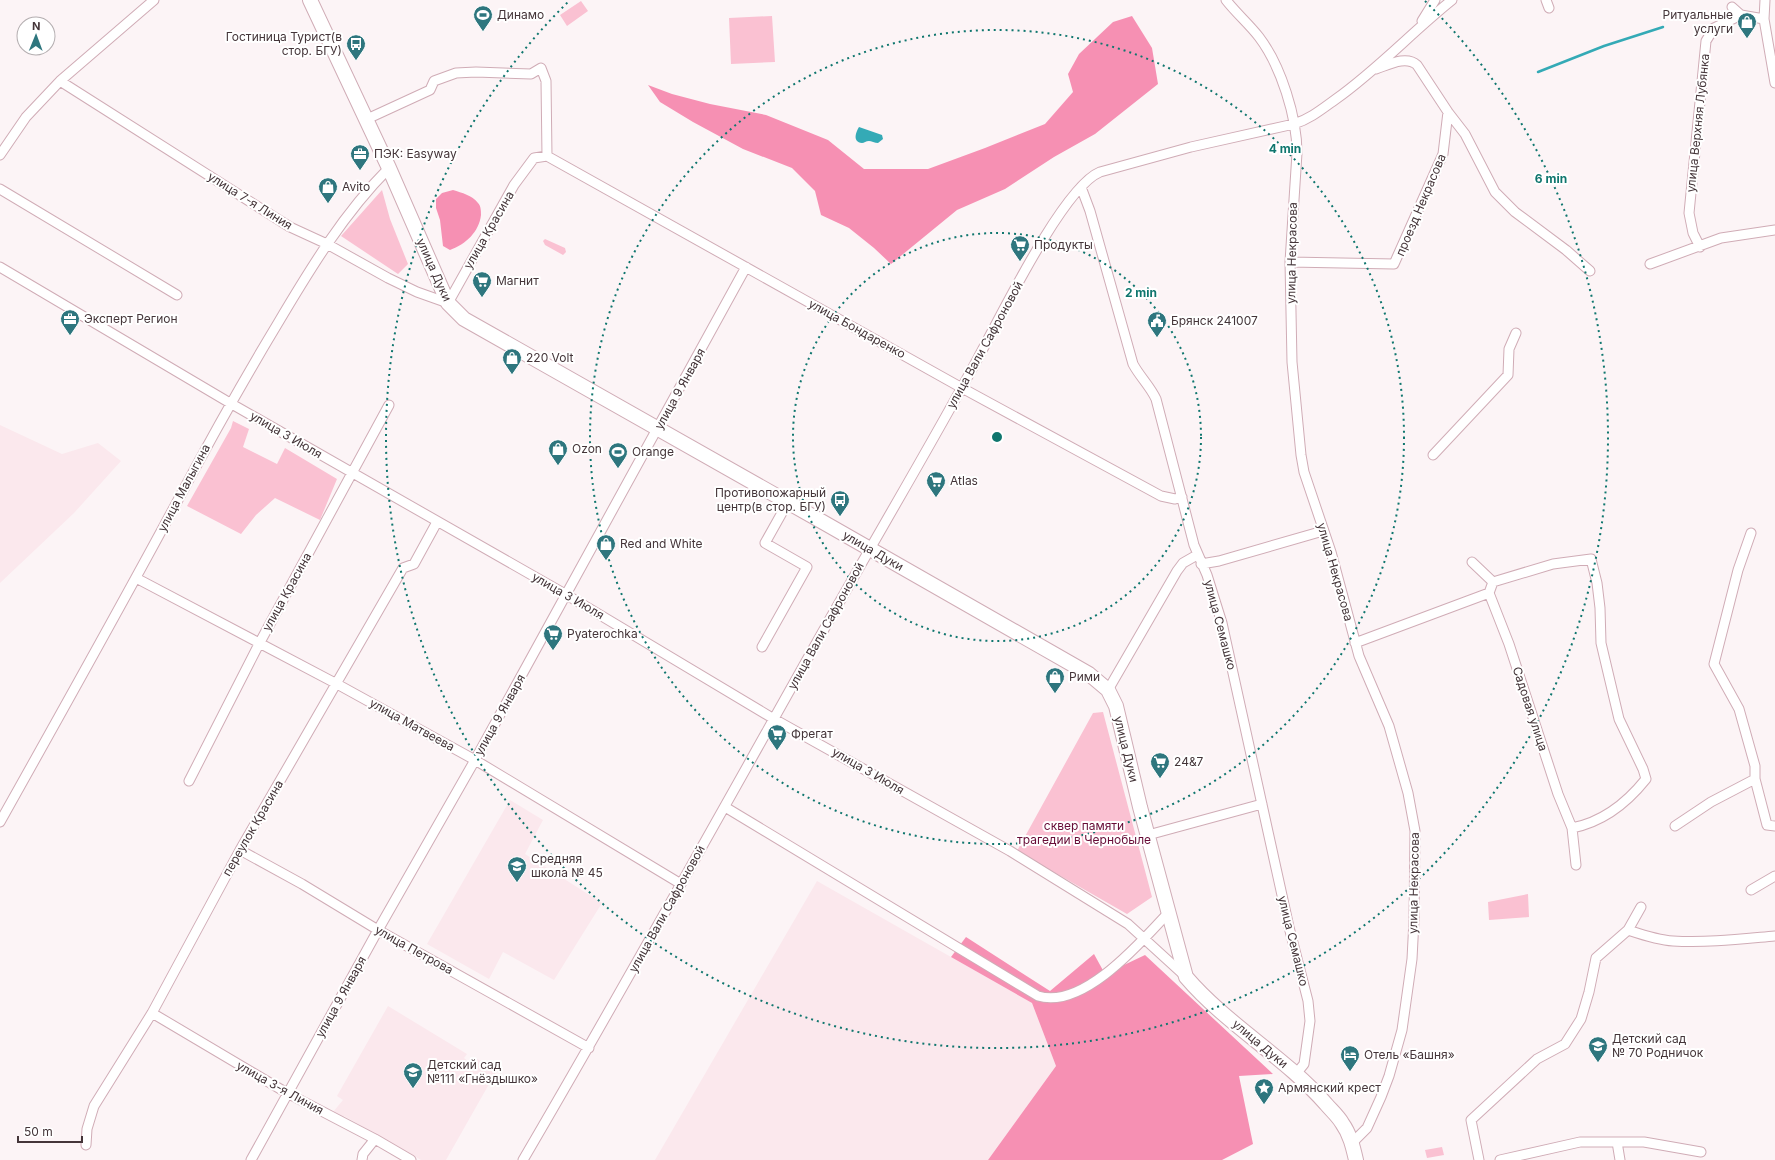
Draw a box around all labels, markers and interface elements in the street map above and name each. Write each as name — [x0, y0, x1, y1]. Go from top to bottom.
sports icon: Динамо — [472, 4, 494, 32]
place label: Динамо — [497, 7, 544, 22]
place label: Ритуальные услуги — [1663, 7, 1733, 36]
shop icon: Ритуальные услуги — [1736, 11, 1758, 39]
north arrow — [16, 16, 56, 56]
text: N — [32, 19, 40, 33]
place label: Гостиница Турист(в стор. БГУ) — [226, 29, 342, 58]
bus stop icon: Гостиница Турист(в стор. БГУ) — [345, 33, 367, 61]
street label: улица Верхняя Лубянка — [1683, 53, 1712, 193]
text: 4 min — [1269, 141, 1301, 156]
office icon: ПЭК: Easyway — [349, 143, 371, 171]
place label: ПЭК: Easyway — [374, 146, 457, 161]
street label: проезд Некрасова — [1392, 151, 1449, 258]
street label: улица 7-я Линия — [205, 169, 295, 233]
text: 6 min — [1535, 171, 1567, 186]
shop icon: Avito — [317, 176, 339, 204]
place label: Avito — [342, 179, 370, 194]
street label: улица Красина — [460, 188, 517, 271]
street label: улица Некрасова — [1283, 202, 1300, 304]
supermarket icon: Продукты — [1009, 234, 1031, 262]
street label: улица Дуки — [414, 236, 455, 304]
place label: Продукты — [1034, 237, 1093, 252]
supermarket icon: Магнит — [471, 270, 493, 298]
place label: Магнит — [496, 273, 539, 288]
street label: улица Вали Сафроновой — [943, 279, 1026, 411]
text: 2 min — [1125, 285, 1157, 300]
street label: улица Бондаренко — [806, 296, 908, 361]
office icon: Эксперт Регион — [59, 308, 81, 336]
public building icon: Брянск 241007 — [1146, 310, 1168, 338]
place label: Эксперт Регион — [84, 311, 178, 326]
place label: Брянск 241007 — [1171, 313, 1258, 328]
street label: улица 9 Января — [651, 345, 708, 432]
shop icon: 220 Volt — [501, 347, 523, 375]
place label: 220 Volt — [526, 350, 574, 365]
street label: улица 3 Июля — [247, 408, 325, 461]
centre of rings — [990, 430, 1004, 444]
shop icon: Ozon — [547, 438, 569, 466]
street label: улица Малыгина — [154, 441, 213, 534]
place label: Ozon — [572, 441, 602, 456]
sports icon: Orange — [607, 441, 629, 469]
place label: Orange — [632, 444, 674, 459]
supermarket icon: Atlas — [925, 470, 947, 498]
place label: Atlas — [950, 473, 978, 488]
place label: Противопожарный центр(в стор. БГУ) — [715, 485, 826, 514]
bus stop icon: Противопожарный центр(в стор. БГУ) — [829, 489, 851, 517]
street label: улица Некрасова — [1314, 521, 1357, 623]
street label: улица Дуки — [840, 527, 906, 574]
shop icon: Red and White — [595, 533, 617, 561]
place label: Red and White — [620, 536, 702, 551]
street label: улица Красина — [259, 550, 314, 634]
street label: улица Вали Сафроновой — [784, 560, 867, 692]
street label: улица 3 Июля — [529, 569, 607, 622]
street label: улица Семашко — [1201, 578, 1240, 671]
supermarket icon: Pyaterochka — [542, 623, 564, 651]
place label: Pyaterochka — [567, 626, 638, 641]
street label: Садовая улица — [1510, 665, 1551, 753]
shop icon: Рими — [1044, 666, 1066, 694]
place label: Рими — [1069, 669, 1100, 684]
street label: улица 9 Января — [471, 671, 528, 758]
street label: улица Матвеева — [367, 695, 457, 754]
street label: улица Дуки — [1111, 714, 1142, 784]
supermarket icon: Фрегат — [766, 723, 788, 751]
place label: Фрегат — [791, 726, 833, 741]
street label: улица 3 Июля — [829, 744, 907, 797]
supermarket icon: 24&7 — [1149, 751, 1171, 779]
place label: 24&7 — [1174, 754, 1204, 769]
street label: переулок Красина — [219, 777, 286, 878]
park label: сквер памяти трагедии в Чернобыле — [1017, 818, 1151, 847]
street label: улица Некрасова — [1405, 832, 1422, 934]
street label: улица Вали Сафроновой — [625, 843, 708, 975]
place label: Средняя школа № 45 — [531, 851, 603, 880]
school or university icon: Средняя школа № 45 — [506, 855, 528, 883]
street label: улица Семашко — [1275, 894, 1312, 988]
street label: улица Петрова — [372, 922, 456, 977]
street label: улица 9 Января — [312, 953, 369, 1040]
street label: улица Дуки — [1230, 1016, 1291, 1071]
place label: Детский сад № 70 Родничок — [1612, 1031, 1704, 1060]
school or university icon: Детский сад № 70 Родничок — [1587, 1035, 1609, 1063]
hotel icon: Отель «Башня» — [1339, 1044, 1361, 1072]
place label: Отель «Башня» — [1364, 1047, 1455, 1062]
street label: улица 3-я Линия — [234, 1057, 326, 1118]
place label: Детский сад №111 «Гнёздышко» — [427, 1057, 538, 1086]
school or university icon: Детский сад №111 «Гнёздышко» — [402, 1061, 424, 1089]
place icon: Армянский крест — [1253, 1077, 1275, 1105]
place label: Армянский крест — [1278, 1080, 1381, 1095]
scale bar — [18, 1118, 82, 1144]
text: 50 m — [24, 1124, 53, 1139]

